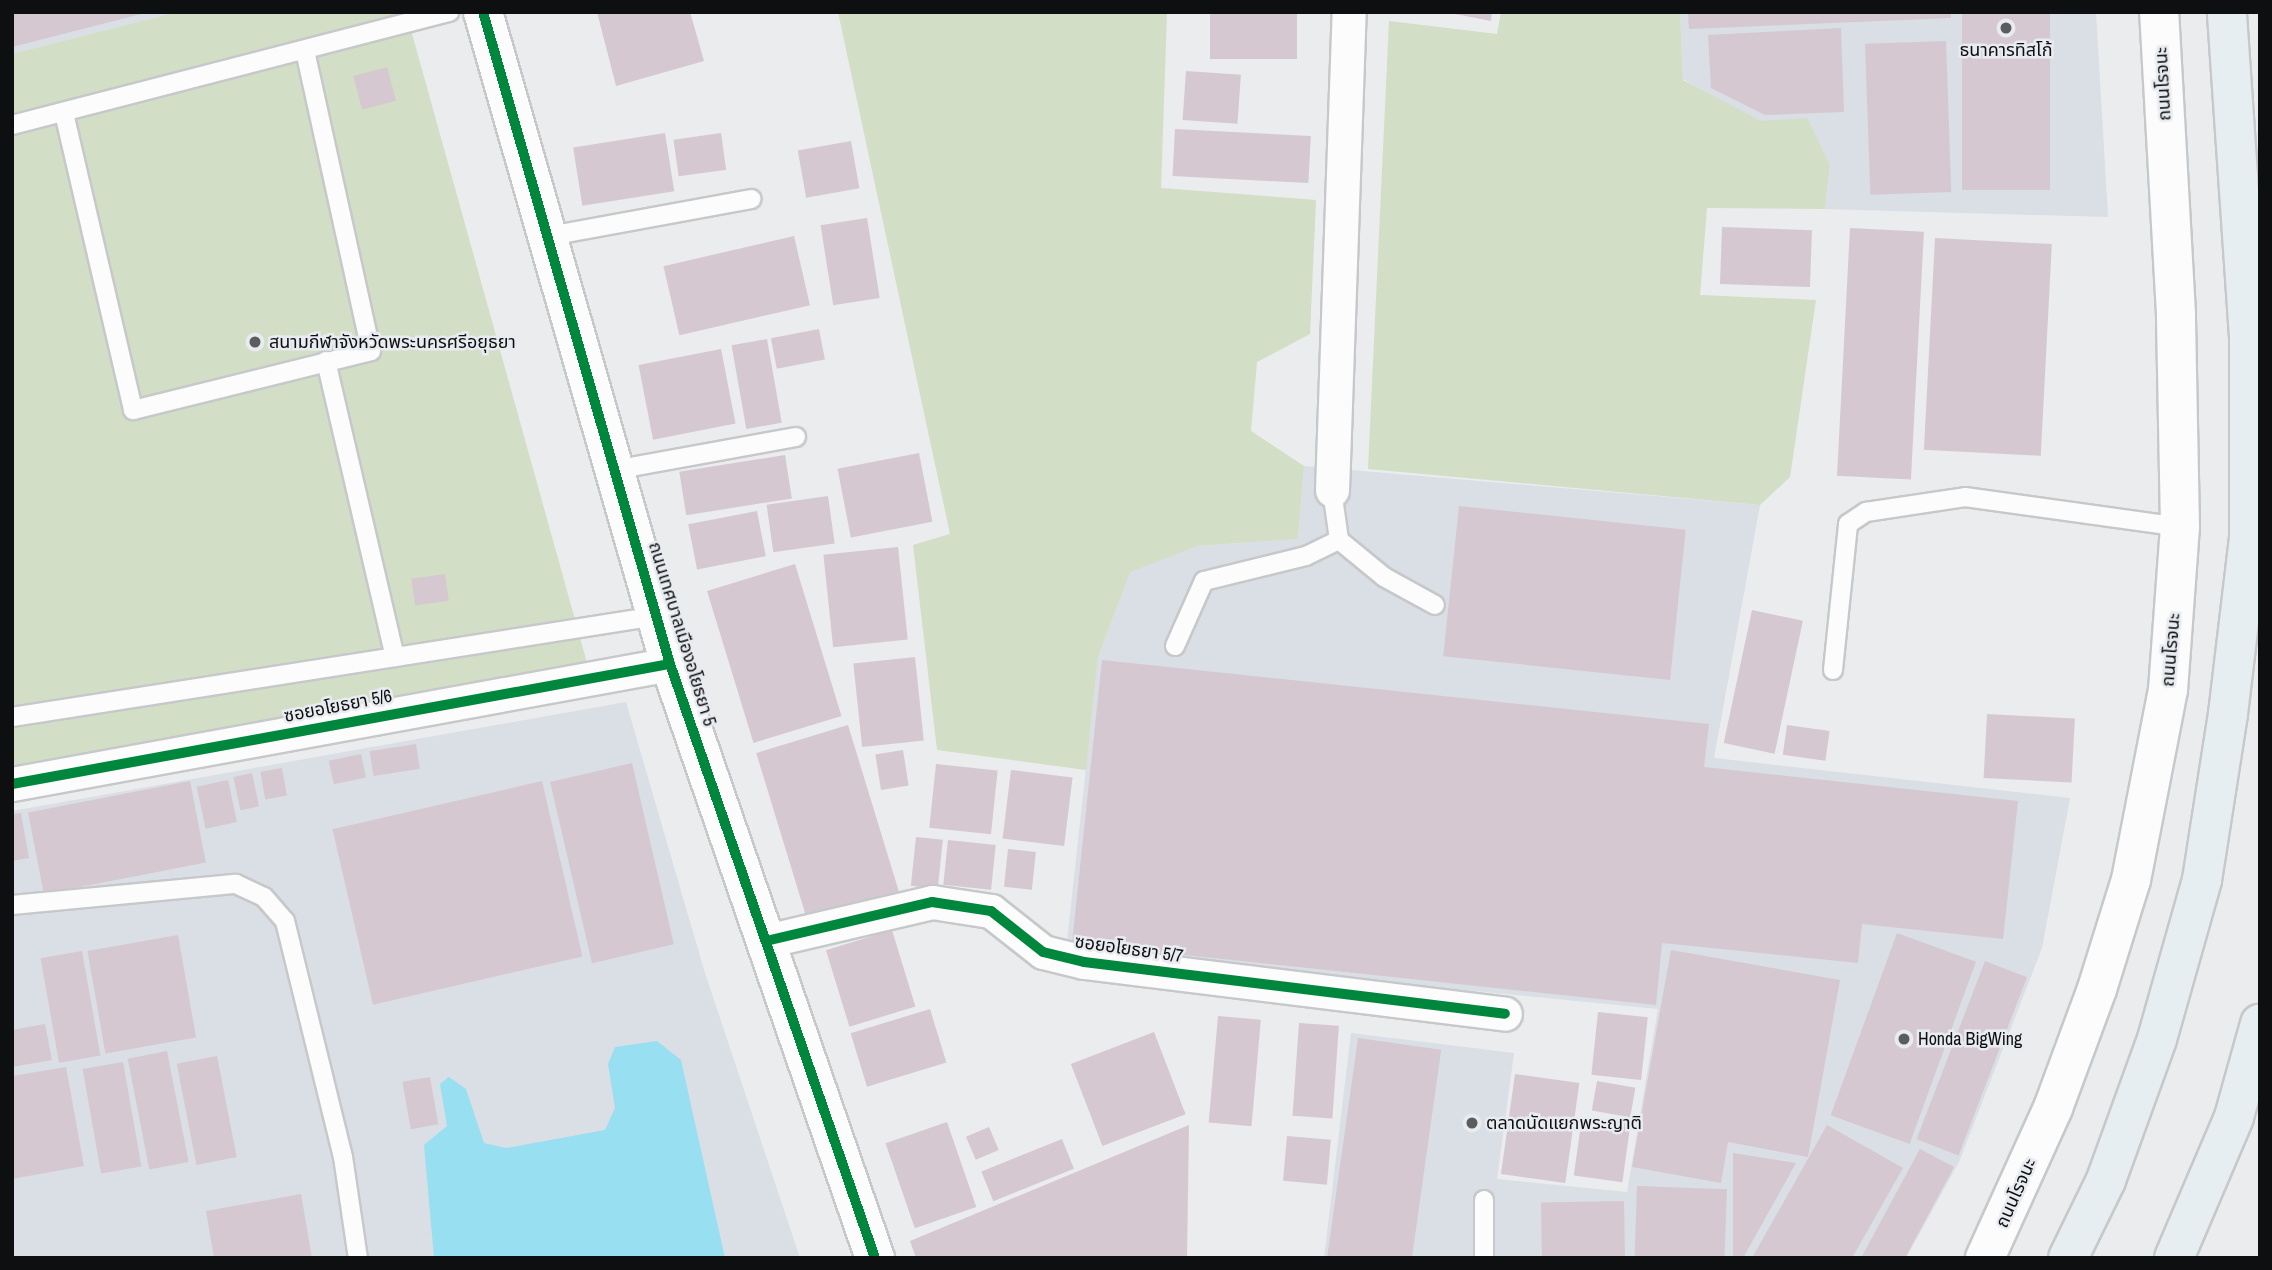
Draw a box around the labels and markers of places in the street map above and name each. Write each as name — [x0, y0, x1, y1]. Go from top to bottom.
marker: ธนาคารทิสโก้ — [1998, 20, 2014, 36]
place label: ธนาคารทิสโก้ — [1960, 39, 2052, 61]
place label: สนามกีฬาจังหวัดพระนครศรีอยุธยา — [269, 331, 516, 353]
marker: สนามกีฬาจังหวัดพระนครศรีอยุธยา — [247, 334, 263, 350]
place label: Honda BigWing — [1918, 1028, 2022, 1050]
marker: Honda BigWing — [1896, 1031, 1912, 1047]
place label: ตลาดนัดแยกพระญาติ — [1486, 1112, 1642, 1134]
marker: ตลาดนัดแยกพระญาติ — [1464, 1115, 1480, 1131]

